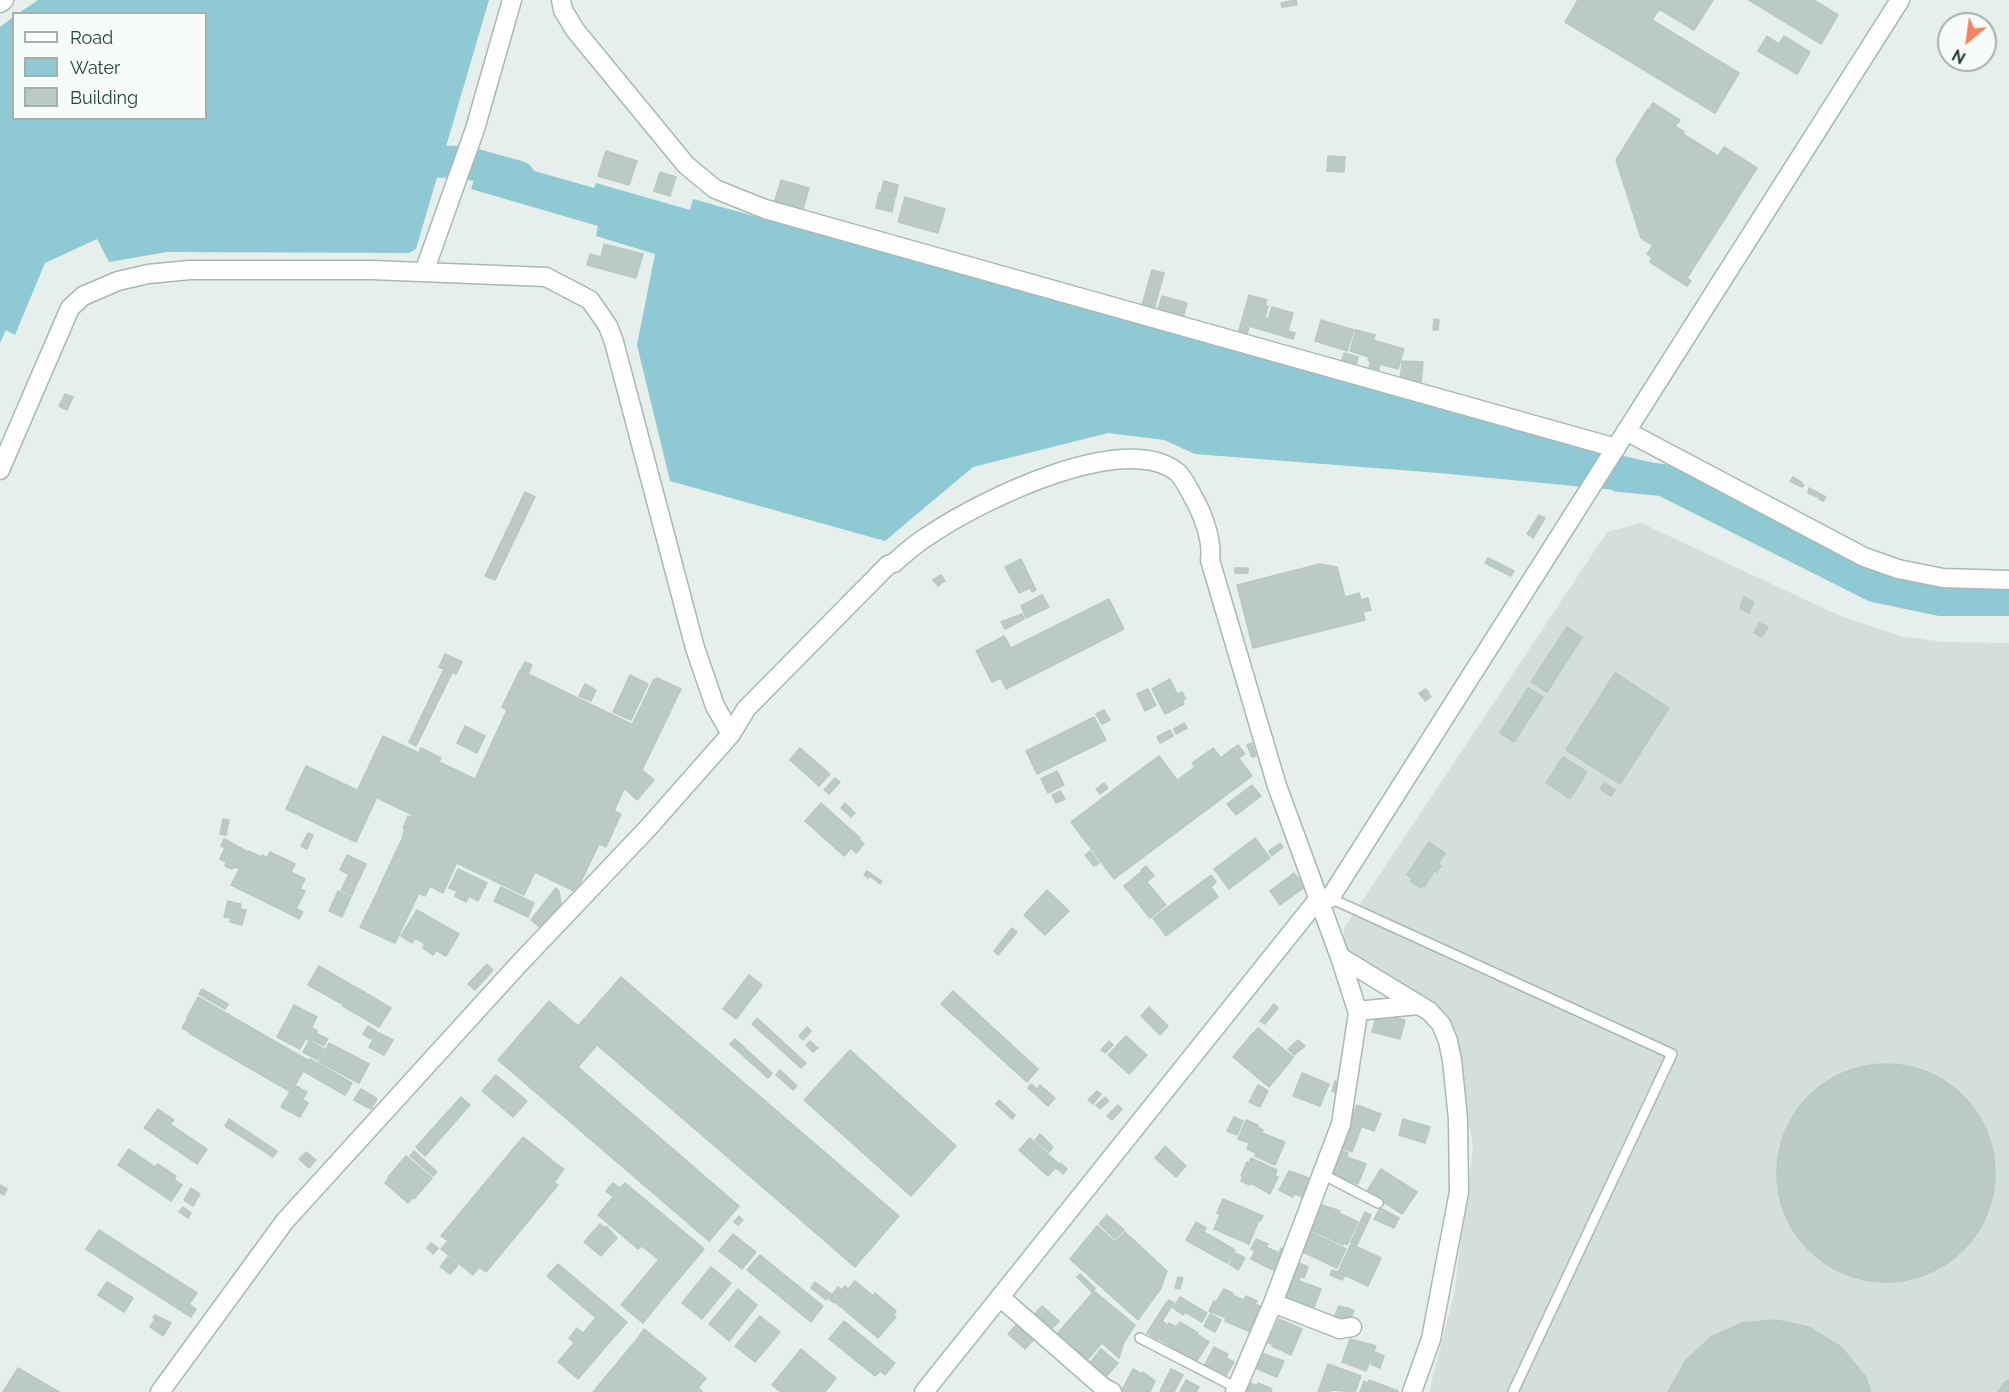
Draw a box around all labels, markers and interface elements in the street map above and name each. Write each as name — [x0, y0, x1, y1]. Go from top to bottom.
legend — [12, 12, 207, 120]
north arrow — [1937, 12, 1997, 72]
text: Road — [70, 27, 113, 48]
text: N — [1949, 45, 1969, 68]
text: Water — [70, 57, 120, 78]
text: Building — [70, 87, 138, 108]

